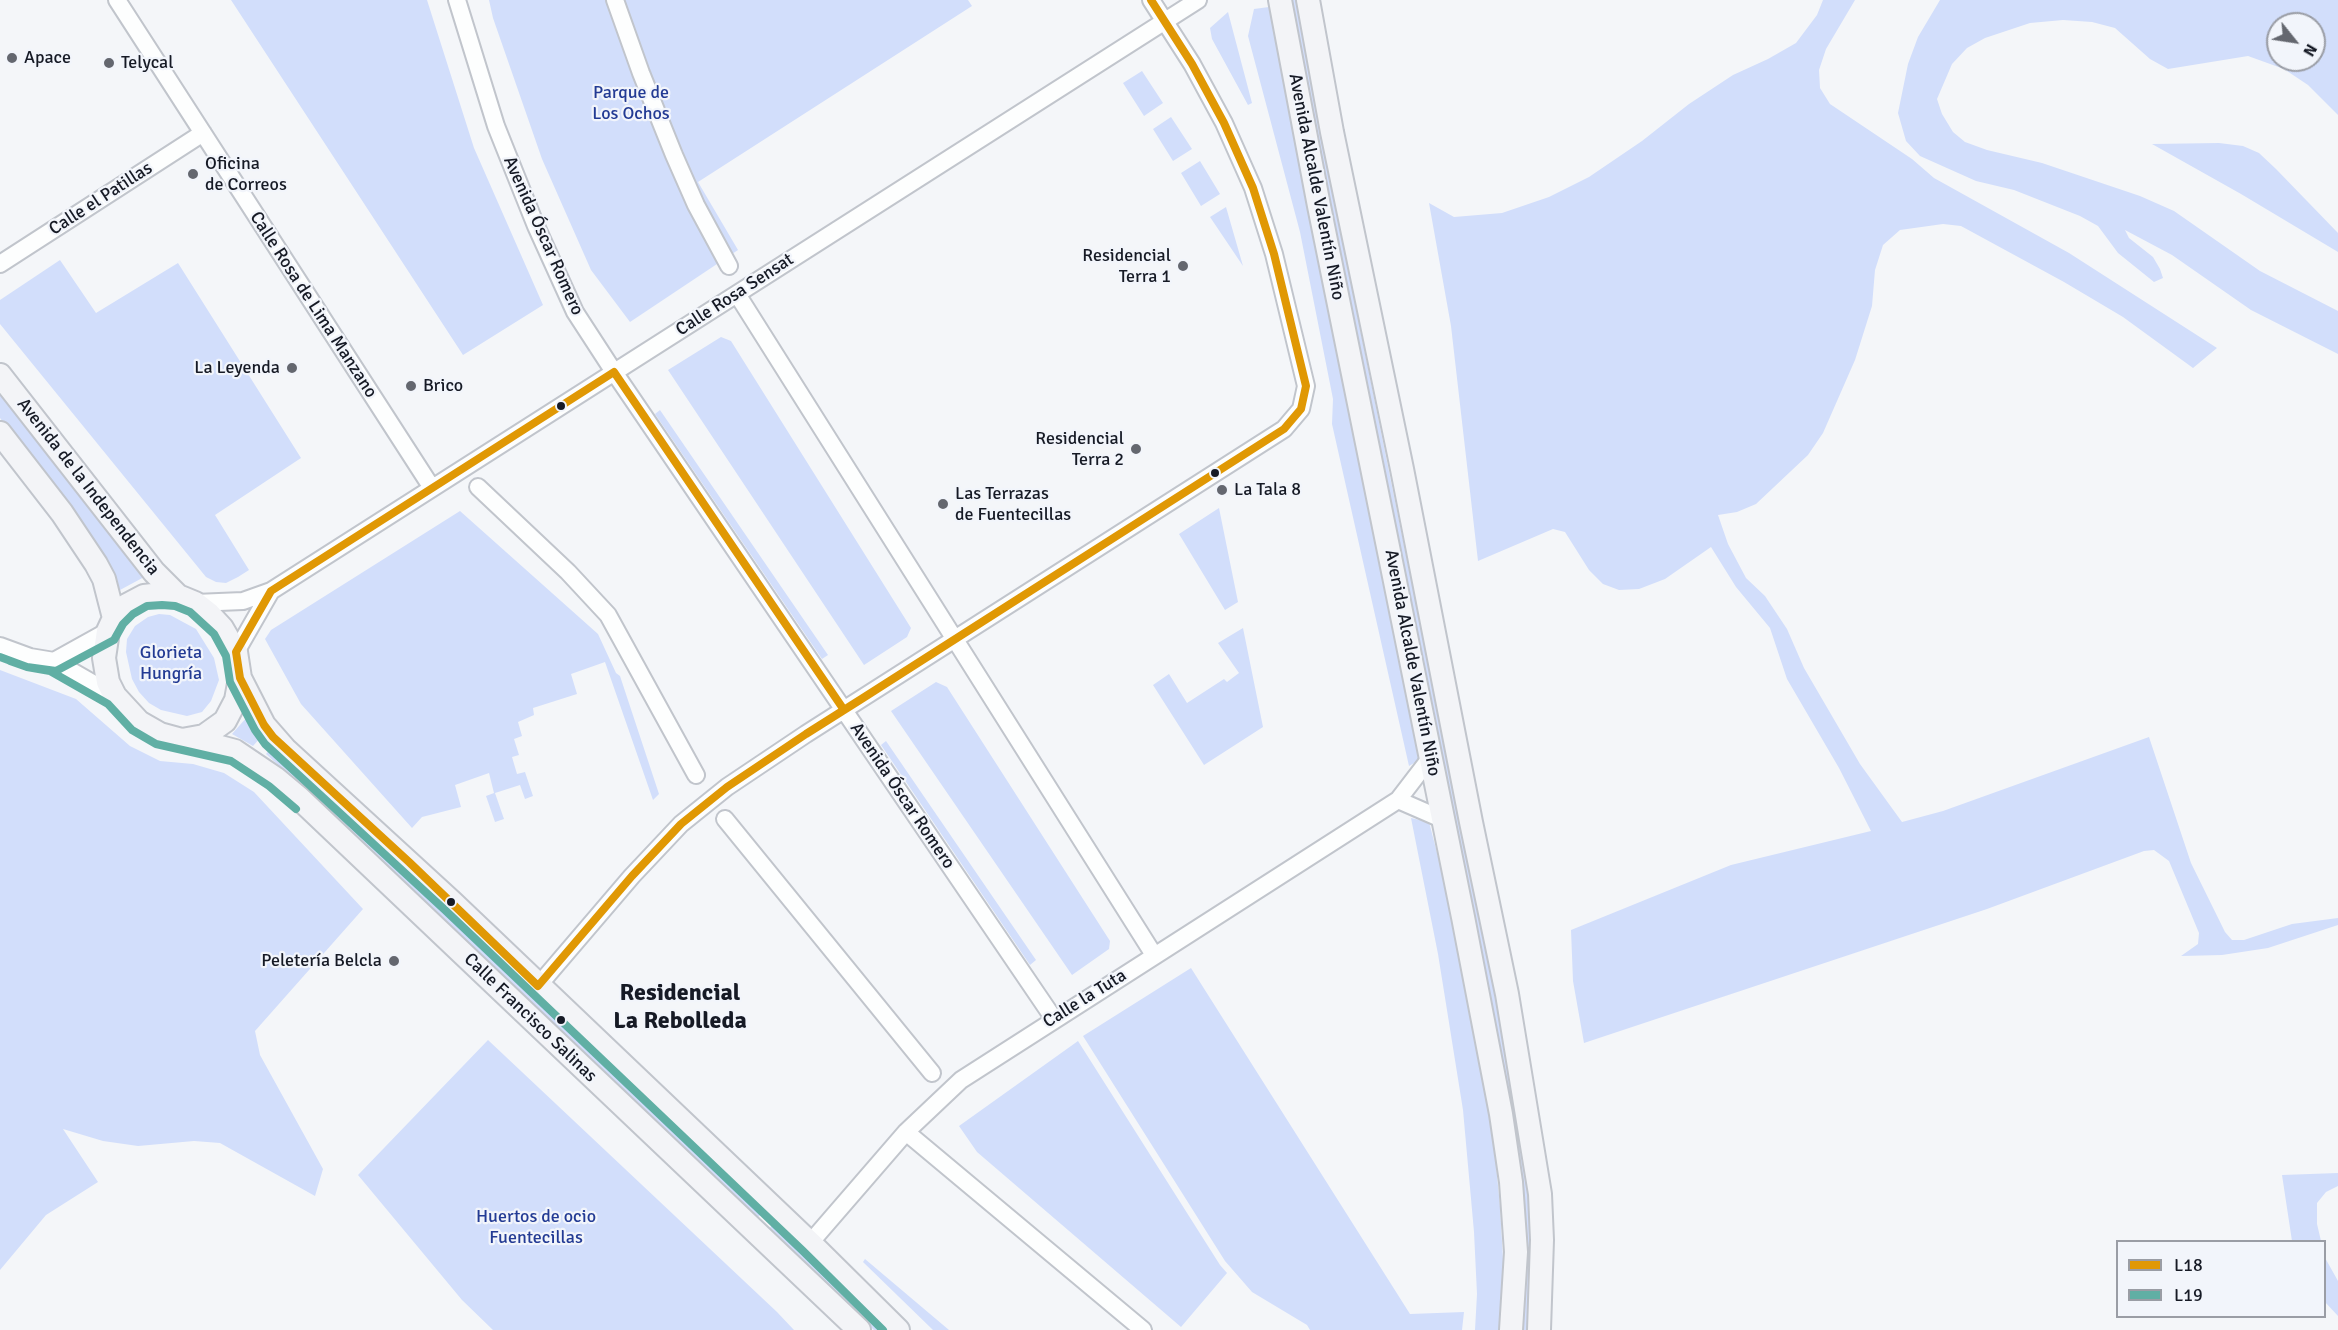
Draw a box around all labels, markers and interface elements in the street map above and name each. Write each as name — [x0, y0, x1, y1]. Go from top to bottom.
north arrow — [2266, 12, 2326, 72]
text: N — [2298, 40, 2321, 60]
place label: Apace — [24, 47, 71, 69]
marker: Apace — [5, 51, 19, 65]
place label: Telycal — [121, 52, 174, 74]
marker: Telycal — [102, 56, 116, 70]
street label: Avenida Alcalde Valentín Niño — [1283, 72, 1349, 302]
park label: Parque de Los Ochos — [592, 82, 670, 124]
place label: Oficina de Correos — [205, 153, 287, 195]
street label: Avenida Óscar Romero — [498, 153, 588, 319]
street label: Calle el Patillas — [45, 158, 157, 240]
marker: Oficina de Correos — [186, 167, 200, 181]
street label: Calle Rosa de Lima Manzano — [245, 208, 381, 402]
place label: Residencial Terra 1 — [1082, 245, 1171, 288]
street label: Calle Rosa Sensat — [672, 249, 798, 341]
marker: Residencial Terra 1 — [1176, 259, 1190, 273]
place label: La Leyenda — [194, 357, 280, 379]
marker: La Leyenda — [285, 361, 299, 375]
place label: Brico — [423, 375, 463, 397]
marker: Brico — [404, 379, 418, 393]
street label: Avenida de la Independencia — [12, 394, 164, 580]
unlabelled marker — [555, 400, 567, 412]
place label: Residencial Terra 2 — [1035, 428, 1124, 470]
marker: Residencial Terra 2 — [1129, 442, 1143, 456]
unlabelled marker — [1209, 467, 1221, 479]
place label: La Tala 8 — [1234, 479, 1301, 501]
place label: Las Terrazas de Fuentecillas — [955, 483, 1071, 526]
marker: La Tala 8 — [1215, 483, 1229, 497]
marker: Las Terrazas de Fuentecillas — [936, 497, 950, 511]
street label: Avenida Alcalde Valentín Niño — [1379, 548, 1445, 778]
park label: Glorieta Hungría — [140, 642, 202, 684]
street label: Avenida Óscar Romero — [845, 719, 959, 873]
unlabelled marker — [445, 896, 457, 908]
street label: Calle Francisco Salinas — [459, 949, 601, 1087]
place label: Peletería Belcla — [261, 950, 382, 972]
marker: Peletería Belcla — [387, 954, 401, 968]
street label: Calle la Tuta — [1039, 965, 1131, 1033]
district label: Residencial La Rebolleda — [613, 980, 747, 1036]
unlabelled marker — [555, 1014, 567, 1026]
park label: Huertos de ocio Fuentecillas — [476, 1206, 596, 1248]
legend — [2116, 1240, 2326, 1318]
text: L18 — [2174, 1254, 2203, 1276]
text: L19 — [2174, 1284, 2203, 1306]

